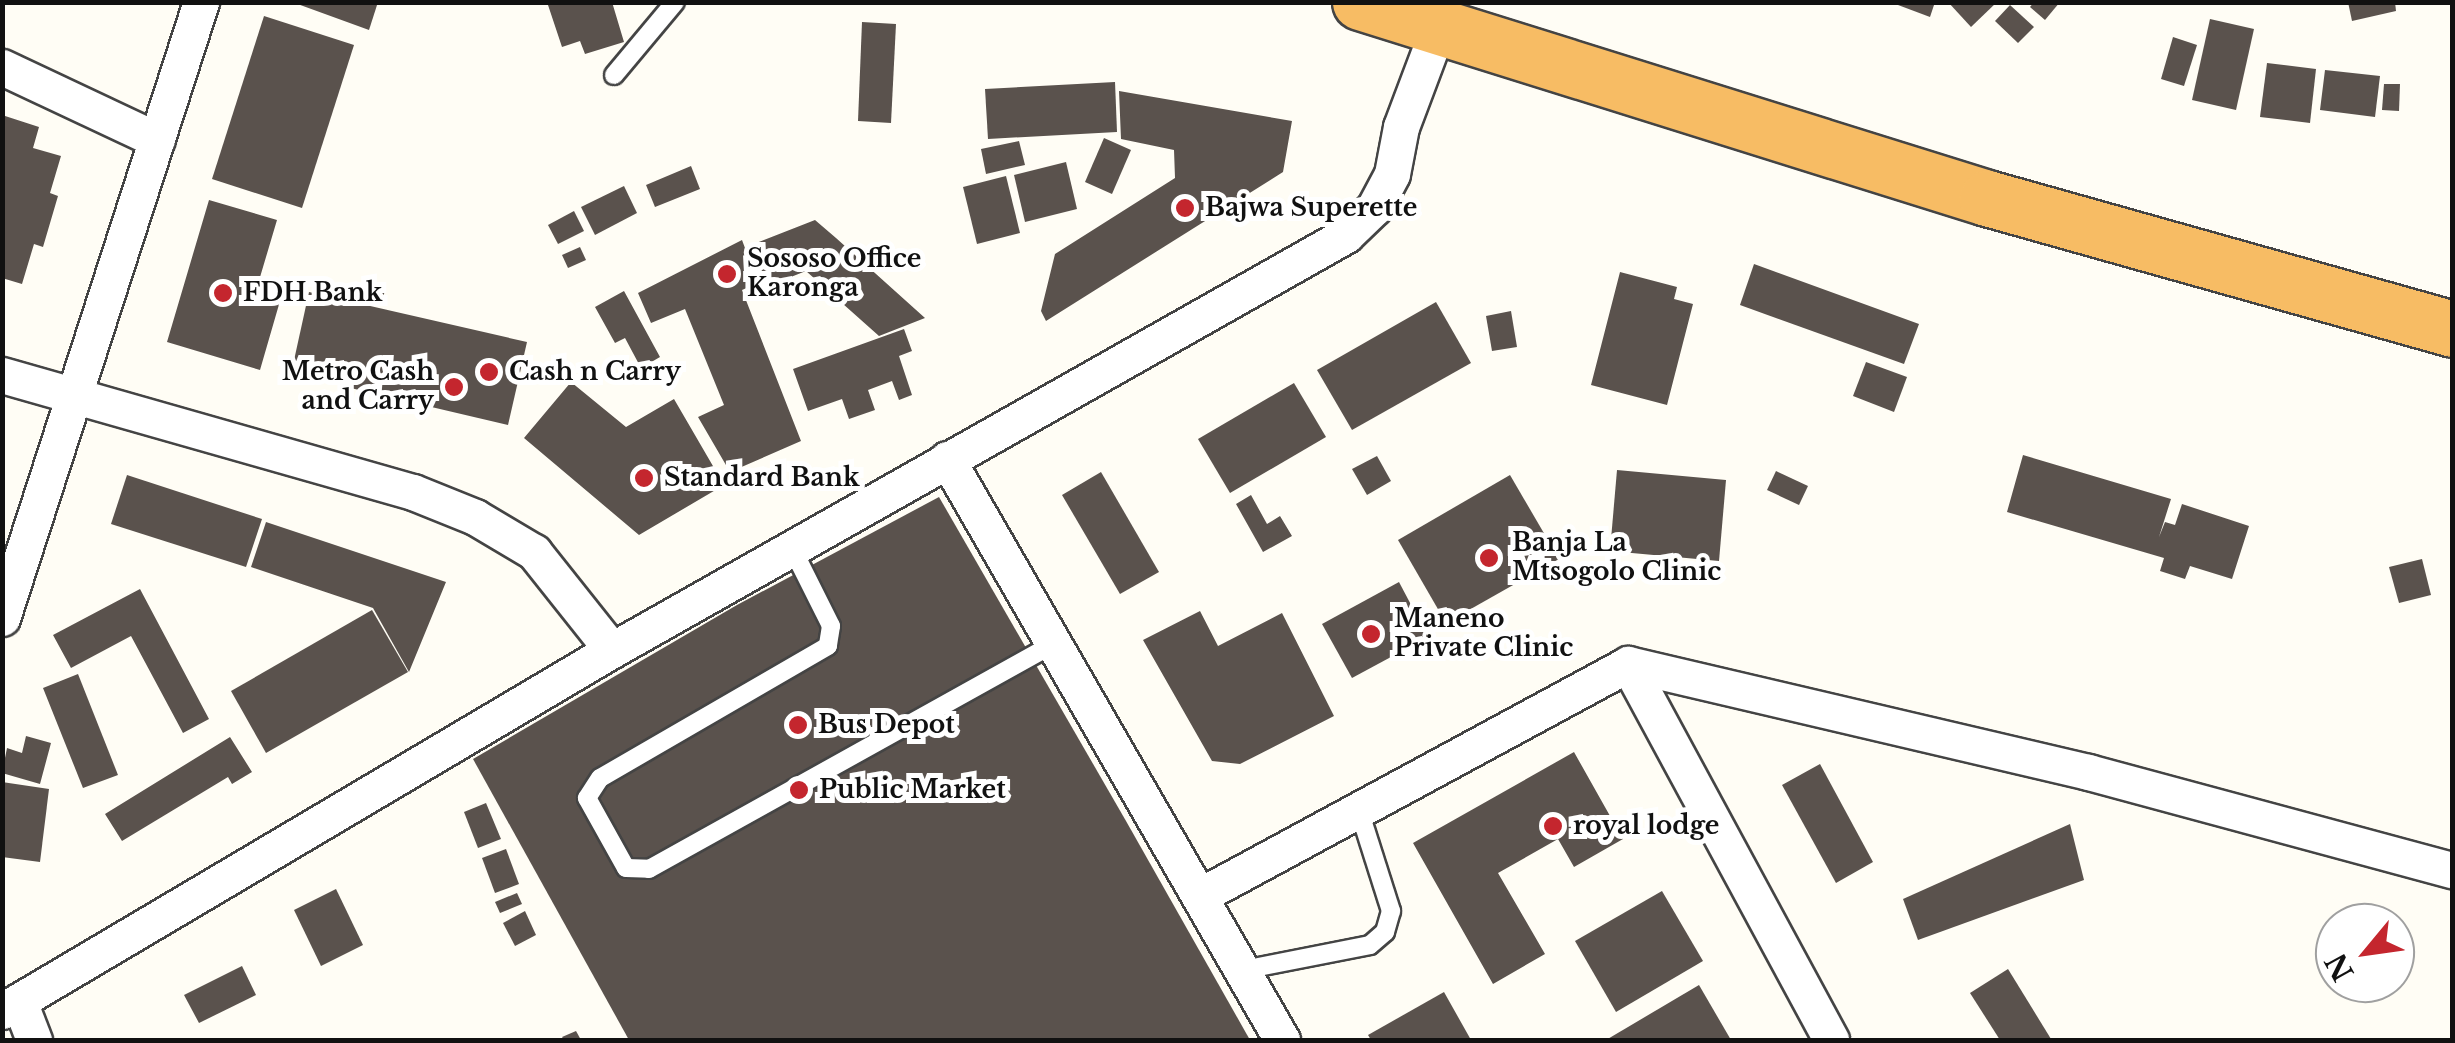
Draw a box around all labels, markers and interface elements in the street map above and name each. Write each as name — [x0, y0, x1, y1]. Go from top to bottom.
place label: Bajwa Superette — [1205, 193, 1417, 223]
marker: Bajwa Superette — [1174, 197, 1196, 219]
place label: Sososo Office Karonga — [747, 245, 921, 304]
marker: Sososo Office Karonga — [716, 263, 738, 285]
place label: FDH Bank — [243, 278, 382, 308]
marker: FDH Bank — [212, 282, 234, 304]
place label: Cash n Carry — [509, 357, 681, 387]
place label: Metro Cash and Carry — [282, 358, 434, 417]
marker: Cash n Carry — [478, 361, 500, 383]
marker: Metro Cash and Carry — [443, 376, 465, 398]
place label: Standard Bank — [664, 463, 860, 493]
marker: Standard Bank — [633, 467, 655, 489]
place label: Banja La Mtsogolo Clinic — [1512, 529, 1721, 588]
marker: Banja La Mtsogolo Clinic — [1476, 545, 1502, 571]
place label: Maneno Private Clinic — [1394, 605, 1573, 664]
marker: Maneno Private Clinic — [1358, 621, 1384, 647]
place label: Bus Depot — [818, 710, 955, 740]
marker: Bus Depot — [787, 714, 809, 736]
place label: Public Market — [819, 775, 1006, 805]
marker: Public Market — [788, 779, 810, 801]
place label: royal lodge — [1573, 811, 1719, 841]
marker: royal lodge — [1542, 815, 1564, 837]
north arrow — [2315, 903, 2415, 1003]
text: N — [2318, 947, 2362, 987]

